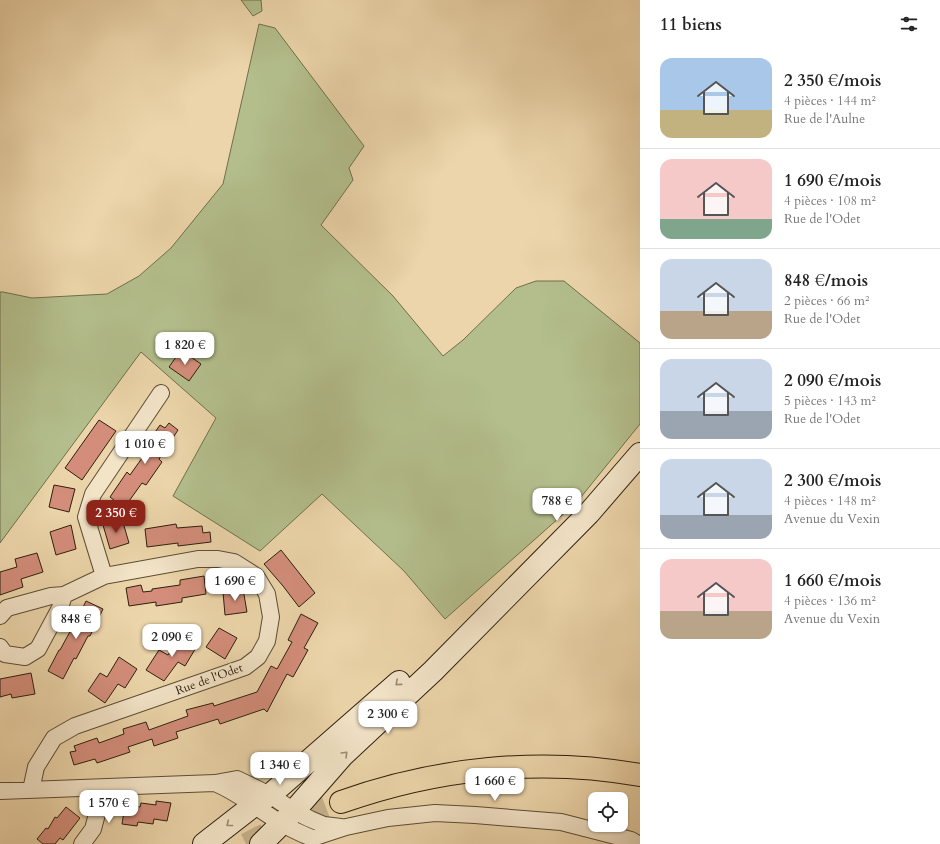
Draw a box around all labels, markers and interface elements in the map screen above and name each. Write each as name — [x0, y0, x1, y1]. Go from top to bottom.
text: 11 biens — [660, 13, 722, 36]
icon: filters — [898, 13, 920, 35]
text: 2 350 €/mois — [784, 69, 881, 92]
icon: home — [692, 74, 740, 122]
text: 4 pièces · 144 m² — [784, 92, 876, 110]
text: Rue de l'Aulne — [784, 110, 865, 128]
text: 1 690 €/mois — [784, 169, 881, 192]
icon: home — [692, 175, 740, 223]
text: 4 pièces · 108 m² — [784, 192, 876, 210]
text: Rue de l'Odet — [784, 210, 860, 228]
text: 848 €/mois — [784, 269, 868, 292]
icon: home — [692, 275, 740, 323]
text: 2 pièces · 66 m² — [784, 292, 869, 310]
text: Rue de l'Odet — [784, 310, 860, 328]
pin: 1 820 € — [148, 332, 222, 366]
text: 1 820 € — [164, 336, 206, 354]
text: 2 090 €/mois — [784, 369, 881, 392]
icon: home — [692, 375, 740, 423]
text: 5 pièces · 143 m² — [784, 392, 876, 410]
text: Rue de l'Odet — [784, 410, 860, 428]
pin: 1 010 € — [108, 431, 182, 465]
text: 1 010 € — [124, 435, 166, 453]
text: 2 300 €/mois — [784, 469, 881, 492]
icon: home — [692, 475, 740, 523]
pin: 788 € — [529, 488, 585, 522]
text: 788 € — [541, 492, 573, 510]
text: 4 pièces · 148 m² — [784, 492, 876, 510]
pin: 2 350 € — [79, 500, 153, 534]
text: 2 350 € — [95, 504, 137, 522]
text: Avenue du Vexin — [784, 510, 880, 528]
pin: 1 690 € — [198, 568, 272, 602]
text: 1 660 €/mois — [784, 569, 881, 592]
text: 1 690 € — [214, 572, 256, 590]
icon: home — [692, 575, 740, 623]
text: 4 pièces · 136 m² — [784, 592, 876, 610]
pin: 848 € — [48, 606, 104, 640]
text: 848 € — [60, 610, 92, 628]
text: Avenue du Vexin — [784, 610, 880, 628]
pin: 2 090 € — [135, 624, 209, 658]
text: 2 090 € — [151, 628, 193, 646]
street label: Rue de l'Odet — [173, 659, 245, 699]
one-way arrow — [395, 678, 403, 686]
pin: 2 300 € — [351, 701, 425, 735]
text: 2 300 € — [367, 705, 409, 723]
one-way arrow — [340, 751, 348, 759]
pin: 1 340 € — [243, 752, 317, 786]
text: 1 340 € — [259, 756, 301, 774]
pin: 1 660 € — [458, 768, 532, 802]
text: 1 660 € — [474, 772, 516, 790]
pin: 1 570 € — [72, 790, 146, 824]
map controls — [588, 792, 628, 832]
button: locate — [588, 792, 628, 832]
text: 1 570 € — [88, 794, 130, 812]
one-way arrow — [226, 820, 233, 827]

